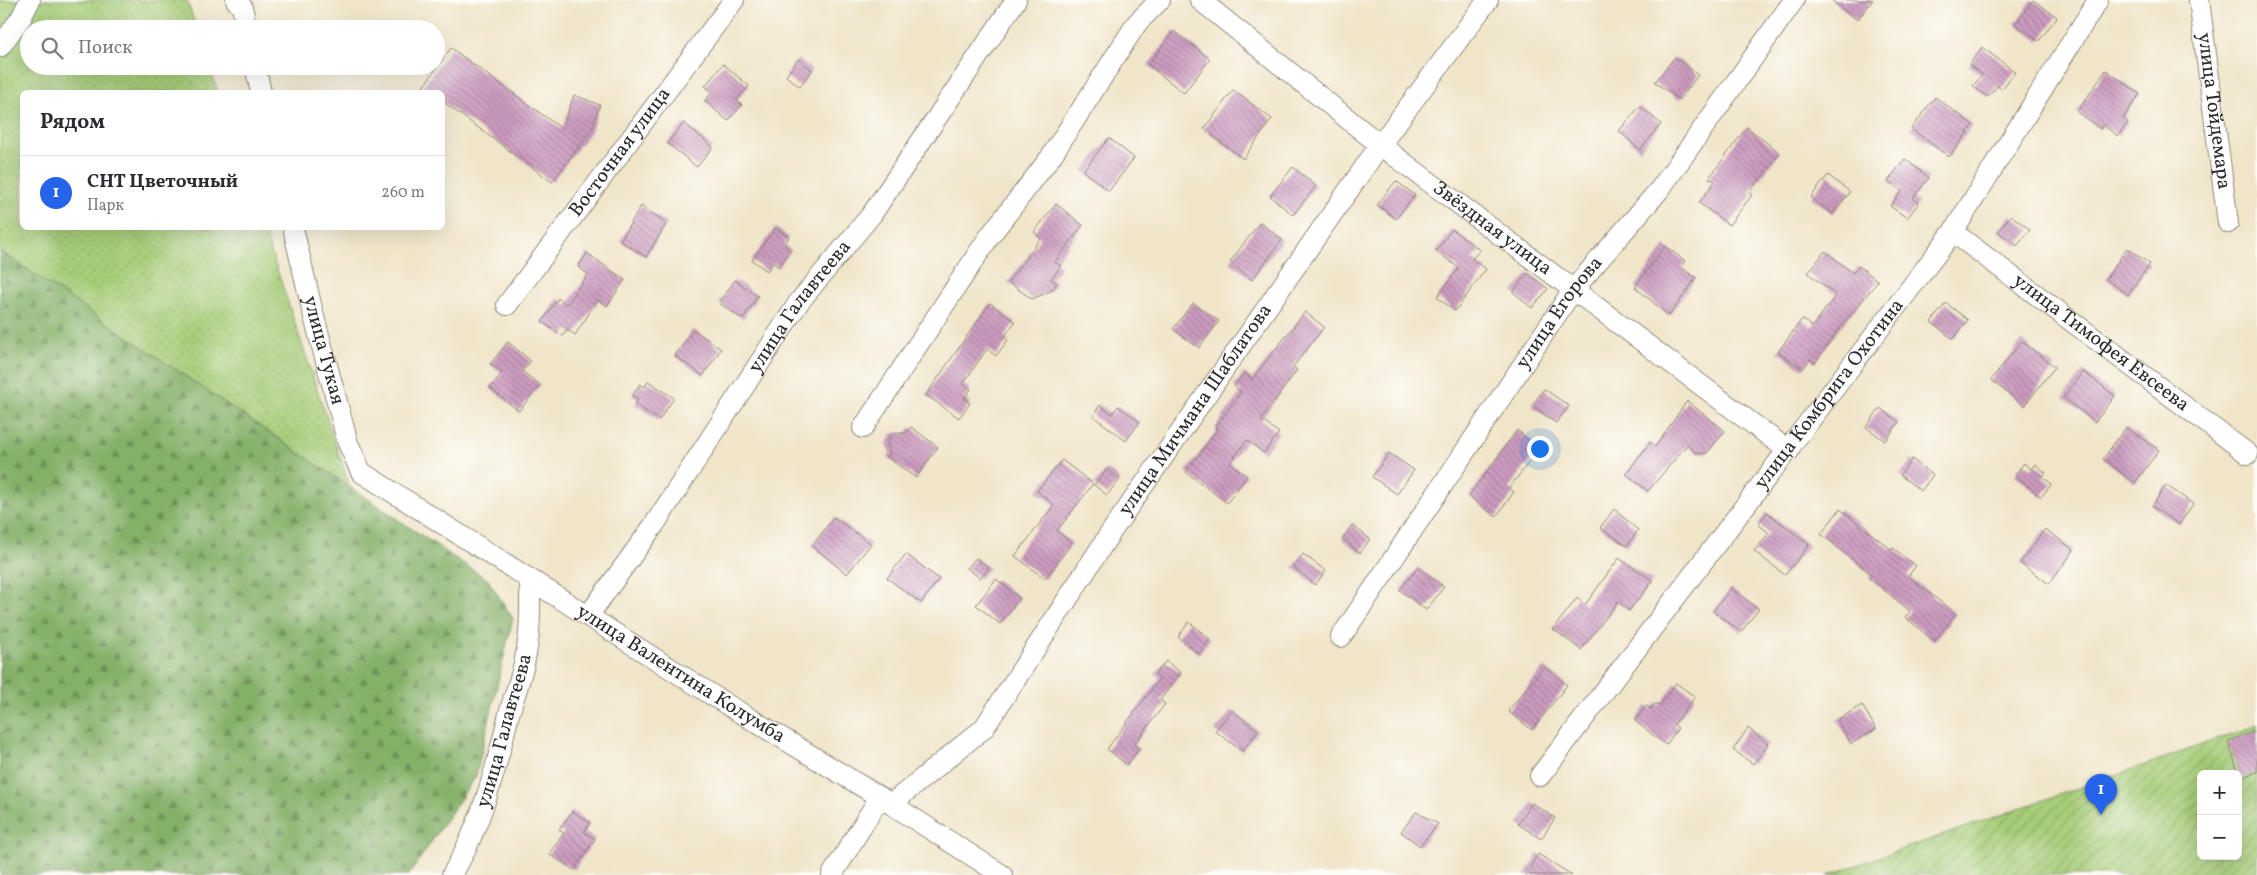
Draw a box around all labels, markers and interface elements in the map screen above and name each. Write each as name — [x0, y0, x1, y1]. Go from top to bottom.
search box — [20, 20, 445, 75]
street label: улица Тойдемара — [2189, 31, 2237, 191]
icon: search — [38, 34, 66, 62]
text: Поиск — [78, 35, 132, 61]
street label: Восточная улица — [563, 82, 678, 223]
text: Рядом — [40, 108, 105, 137]
text: СНТ Цветочный — [87, 169, 238, 195]
street label: Звёздная улица — [1426, 175, 1558, 283]
text: 1 — [53, 182, 59, 204]
text: 260 m — [381, 182, 425, 204]
text: Парк — [87, 195, 124, 217]
street label: улица Галавтеева — [742, 234, 858, 379]
street label: улица Егорова — [1510, 250, 1610, 375]
street label: улица Тимофея Евсеева — [2007, 268, 2195, 419]
street label: улица Тукая — [295, 293, 351, 408]
street label: улица Комбрига Охотина — [1748, 293, 1911, 496]
street label: улица Мичмана Шаблатова — [1112, 298, 1279, 522]
your location — [1527, 436, 1553, 462]
street label: улица Валентина Колумба — [571, 598, 790, 751]
street label: улица Галавтеева — [470, 651, 540, 812]
map controls — [2197, 770, 2242, 860]
button: + — [2197, 770, 2242, 815]
pin: 1 — [2085, 774, 2117, 815]
button: − — [2197, 815, 2242, 860]

